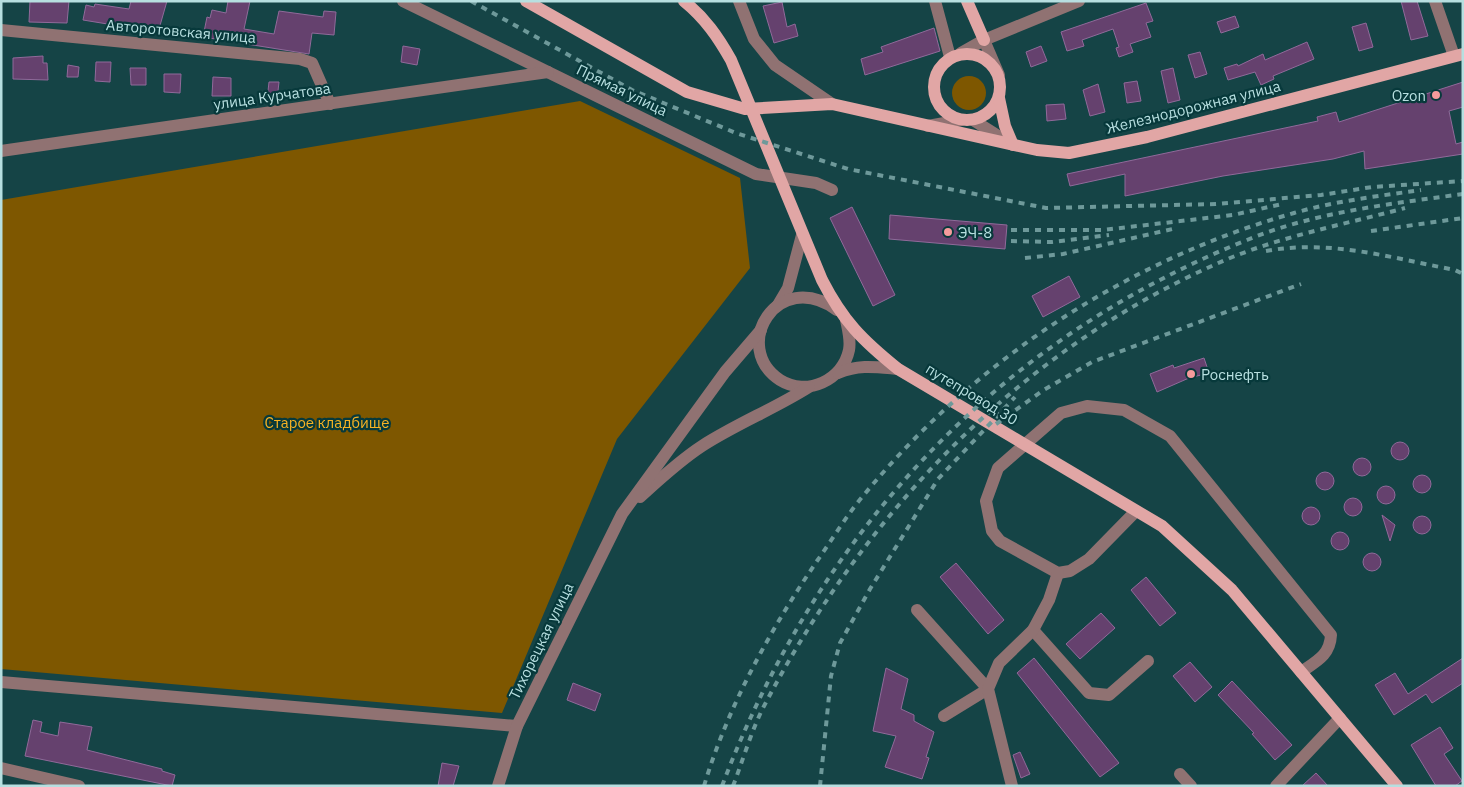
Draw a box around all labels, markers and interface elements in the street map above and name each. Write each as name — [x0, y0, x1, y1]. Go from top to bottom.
street label: Авторотовская улица — [105, 15, 257, 47]
street label: Прямая улица — [573, 60, 671, 120]
street label: Железнодорожная улица — [1104, 76, 1282, 138]
street label: улица Курчатова — [212, 78, 332, 114]
place label: Ozon — [1392, 86, 1426, 105]
marker: Ozon — [1430, 89, 1442, 101]
place label: ЭЧ-8 — [958, 223, 992, 242]
marker: ЭЧ-8 — [942, 226, 954, 238]
street label: путепровод 30 — [922, 359, 1022, 429]
place label: Роснефть — [1201, 365, 1269, 384]
marker: Роснефть — [1185, 368, 1197, 380]
park label: Старое кладбище — [265, 413, 389, 432]
street label: Тихорецкая улица — [504, 579, 578, 703]

